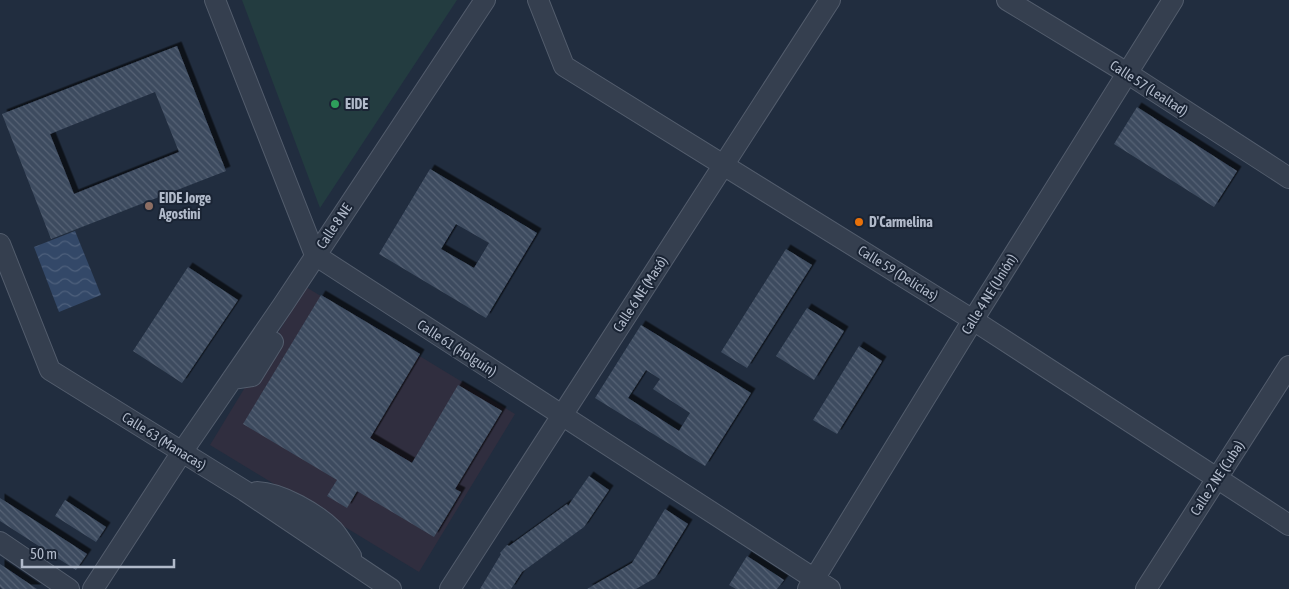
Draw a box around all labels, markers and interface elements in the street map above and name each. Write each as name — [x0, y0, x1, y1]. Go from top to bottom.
street label: Calle 57 (Lealtad) — [1107, 57, 1191, 119]
place label: EIDE — [345, 96, 368, 112]
marker: EIDE — [329, 98, 341, 110]
place label: EIDE Jorge Agostini — [158, 190, 211, 222]
marker: EIDE Jorge Agostini — [143, 200, 155, 212]
street label: Calle 8 NE — [313, 200, 355, 252]
place label: D'Carmelina — [869, 214, 933, 230]
marker: D'Carmelina — [853, 216, 865, 228]
street label: Calle 59 (Delicias) — [855, 242, 941, 304]
street label: Calle 4 NE (Unión) — [958, 251, 1020, 337]
street label: Calle 6 NE (Masó) — [610, 253, 670, 335]
street label: Calle 61 (Holguín) — [414, 316, 500, 380]
street label: Calle 63 (Manacas) — [119, 409, 209, 473]
street label: Calle 2 NE (Cuba) — [1187, 438, 1247, 518]
scale bar — [22, 536, 175, 568]
text: 50 m — [30, 545, 57, 562]

